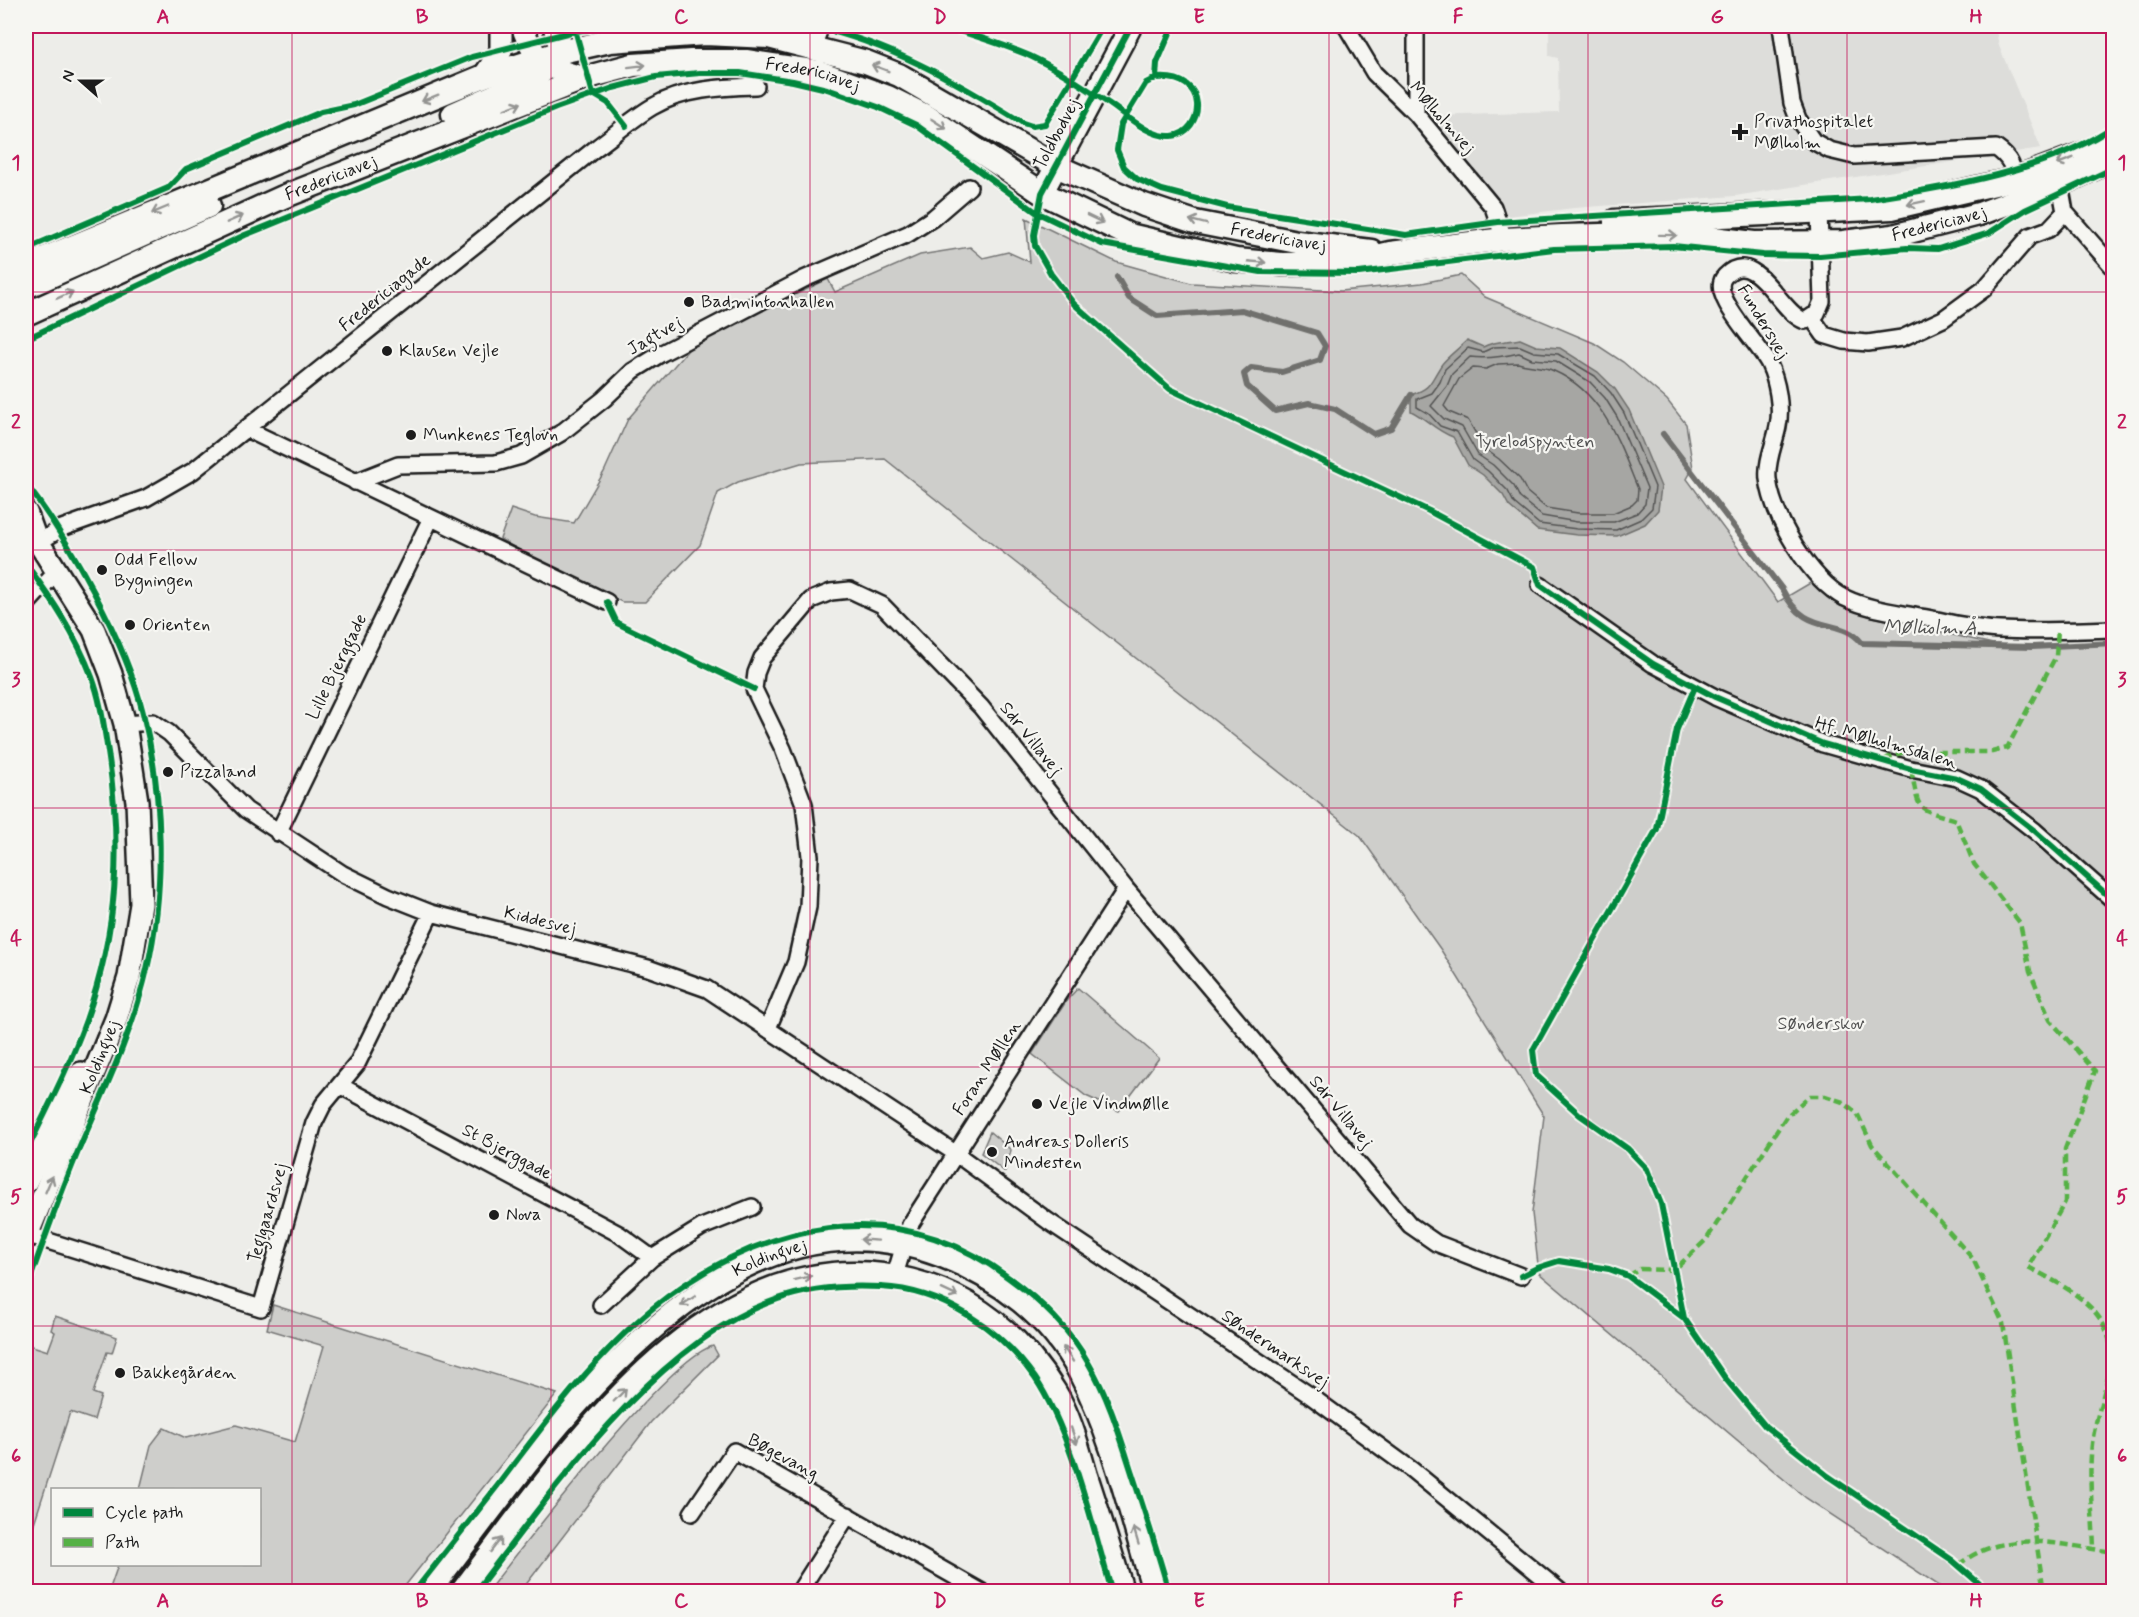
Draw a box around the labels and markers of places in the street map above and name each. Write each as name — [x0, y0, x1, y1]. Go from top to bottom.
place label: Privathospitalet Mølholm — [1754, 110, 1874, 155]
marker: Privathospitalet Mølholm — [1731, 123, 1749, 141]
place label: Badmintonhallen — [701, 290, 834, 314]
marker: Badmintonhallen — [682, 295, 696, 309]
place label: Klausen Vejle — [399, 339, 499, 363]
marker: Klausen Vejle — [380, 344, 394, 358]
place label: Munkenes Teglovn — [423, 423, 558, 447]
marker: Munkenes Teglovn — [404, 428, 418, 442]
place label: Odd Fellow Bygningen — [114, 548, 197, 594]
marker: Odd Fellow Bygningen — [95, 563, 109, 577]
place label: Orienten — [142, 613, 210, 637]
marker: Orienten — [123, 618, 137, 632]
place label: Pizzaland — [180, 760, 256, 784]
marker: Pizzaland — [161, 765, 175, 779]
place label: Vejle Vindmølle — [1049, 1092, 1170, 1116]
marker: Vejle Vindmølle — [1030, 1097, 1044, 1111]
place label: Andreas Dolleris Mindesten — [1004, 1130, 1129, 1175]
marker: Andreas Dolleris Mindesten — [985, 1145, 999, 1159]
place label: Nova — [506, 1203, 541, 1227]
marker: Nova — [487, 1208, 501, 1222]
place label: Bakkegården — [132, 1361, 236, 1385]
marker: Bakkegården — [113, 1366, 127, 1380]

